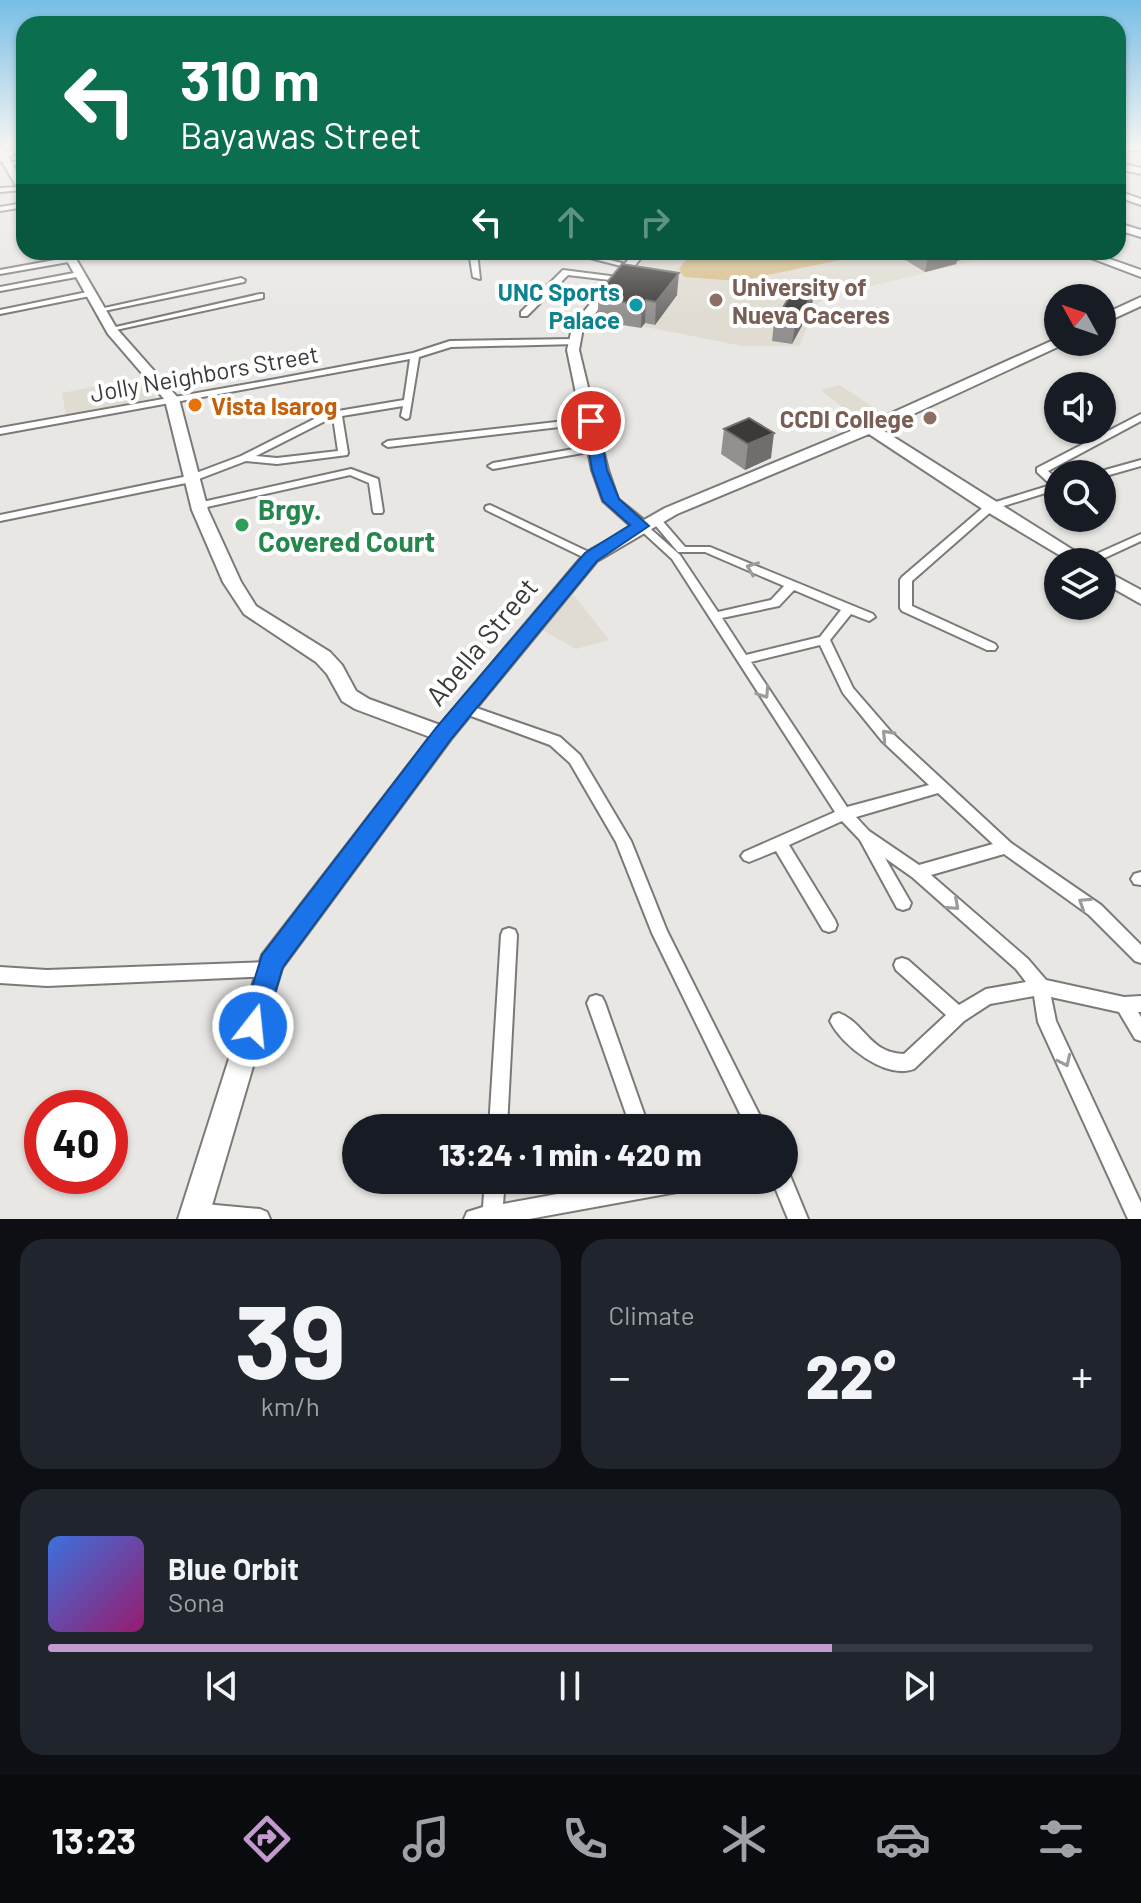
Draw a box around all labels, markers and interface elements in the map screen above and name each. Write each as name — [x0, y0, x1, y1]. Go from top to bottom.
text: 310 m — [180, 45, 320, 112]
icon: left — [48, 48, 152, 152]
text: Bayawas Street — [180, 113, 422, 156]
icon: left — [465, 200, 509, 244]
icon: ahead — [549, 200, 593, 244]
icon: right — [633, 200, 677, 244]
place label: University of Nueva Caceres — [732, 272, 890, 329]
place label: UNC Sports Palace — [498, 277, 620, 334]
north arrow — [1044, 284, 1116, 356]
map controls — [1044, 284, 1116, 620]
marker: University of Nueva Caceres — [707, 291, 725, 309]
marker: UNC Sports Palace — [627, 296, 645, 314]
street label: Jolly Neighbors Street — [88, 339, 320, 407]
button: sound — [1044, 372, 1116, 444]
pin — [557, 387, 625, 455]
place label: Vista Isarog — [211, 391, 337, 420]
marker: Vista Isarog — [186, 396, 204, 414]
icon: arrive — [569, 399, 613, 443]
place label: CCDI College — [780, 404, 914, 433]
marker: CCDI College — [921, 409, 939, 427]
button: search — [1044, 460, 1116, 532]
place label: Brgy. Covered Court — [258, 492, 435, 558]
marker: Brgy. Covered Court — [233, 516, 251, 534]
button: layers — [1044, 548, 1116, 620]
one-way arrow — [746, 561, 760, 577]
street label: Abella Street — [418, 570, 544, 712]
one-way arrow — [754, 685, 769, 699]
one-way arrow — [881, 730, 896, 744]
one-way arrow — [945, 895, 960, 910]
one-way arrow — [1078, 898, 1093, 913]
position arrow — [211, 984, 295, 1068]
one-way arrow — [1055, 1052, 1071, 1067]
speed limit sign: 40 — [24, 1090, 128, 1194]
text: 13:24 · 1 min · 420 m — [439, 1136, 701, 1172]
text: 39 — [235, 1275, 346, 1400]
text: Climate — [609, 1299, 695, 1330]
text: 22° — [805, 1339, 896, 1411]
text: − — [609, 1349, 631, 1402]
text: + — [1071, 1349, 1093, 1402]
text: km/h — [261, 1390, 320, 1421]
text: Blue Orbit — [168, 1550, 299, 1586]
text: Sona — [168, 1586, 225, 1617]
icon: previous — [200, 1664, 244, 1708]
icon: pause — [548, 1664, 592, 1708]
icon: next — [897, 1664, 941, 1708]
icon: directions — [239, 1811, 295, 1867]
icon: music — [398, 1811, 454, 1867]
icon: phone — [557, 1811, 613, 1867]
icon: climate — [716, 1811, 772, 1867]
icon: car — [875, 1811, 931, 1867]
icon: filters — [1033, 1811, 1089, 1867]
text: 13:23 — [51, 1818, 136, 1861]

